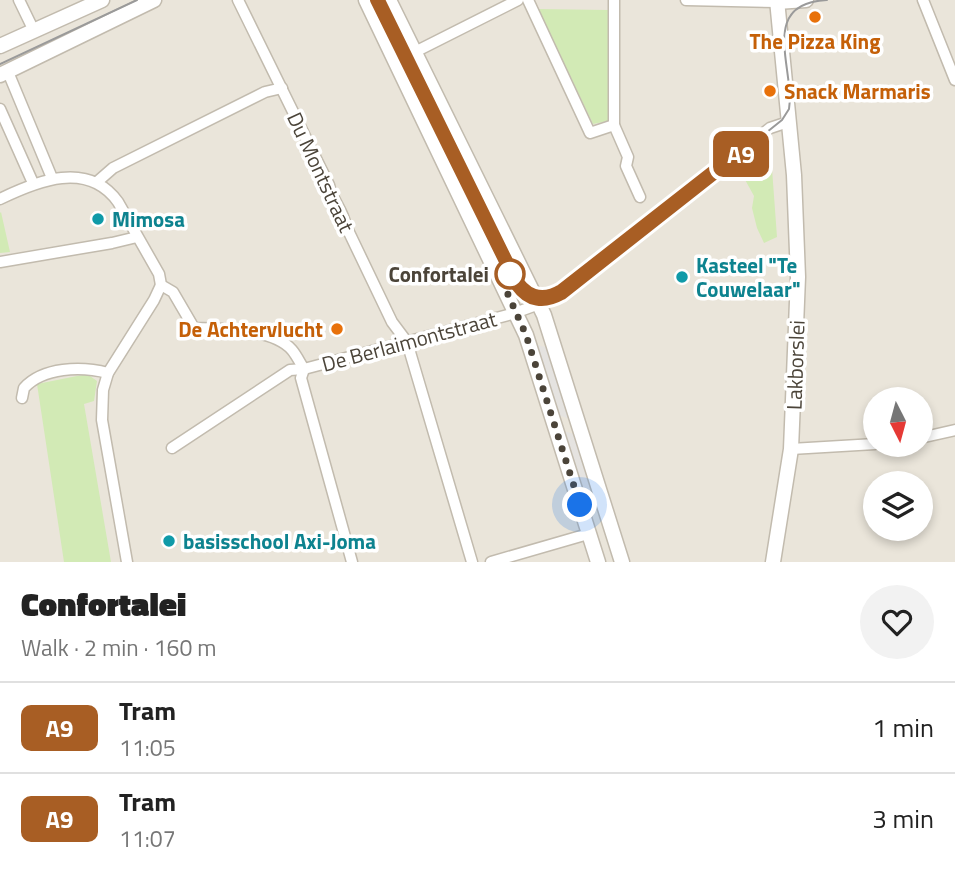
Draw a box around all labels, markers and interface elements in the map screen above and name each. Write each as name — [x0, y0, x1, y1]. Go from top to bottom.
marker: The Pizza King — [807, 9, 823, 25]
place label: The Pizza King — [750, 25, 880, 57]
place label: Snack Marmaris — [784, 75, 931, 107]
marker: Snack Marmaris — [762, 83, 778, 99]
street label: Du Montstraat — [279, 107, 363, 238]
line badge: A9 — [710, 131, 772, 177]
text: A9 — [727, 136, 755, 172]
place label: Mimosa — [112, 203, 185, 235]
marker: Mimosa — [90, 211, 106, 227]
place label: Kasteel "Te Couwelaar" — [696, 249, 801, 305]
place label: Confortalei — [388, 258, 489, 290]
marker: Confortalei — [495, 259, 525, 289]
marker: Kasteel "Te Couwelaar" — [674, 269, 690, 285]
street label: De Berlaimontstraat — [318, 302, 500, 380]
place label: De Achtervlucht — [178, 313, 323, 345]
street label: Lakborslei — [777, 320, 813, 410]
marker: De Achtervlucht — [329, 321, 345, 337]
north arrow — [863, 387, 933, 457]
map controls — [863, 387, 933, 541]
button: layers — [863, 471, 933, 541]
your location — [562, 487, 597, 522]
place label: basisschool Axi-Joma — [183, 525, 376, 557]
marker: basisschool Axi-Joma — [161, 533, 177, 549]
text: Confortalei — [21, 579, 186, 629]
button: heart — [860, 585, 934, 659]
text: Walk · 2 min · 160 m — [21, 630, 217, 665]
text: Tram — [119, 691, 176, 730]
text: 1 min — [872, 708, 934, 747]
text: A9 — [46, 710, 73, 746]
text: 11:05 — [119, 730, 176, 765]
text: Tram — [119, 782, 176, 821]
text: 3 min — [872, 799, 934, 838]
text: A9 — [46, 801, 73, 837]
text: 11:07 — [119, 821, 176, 856]

